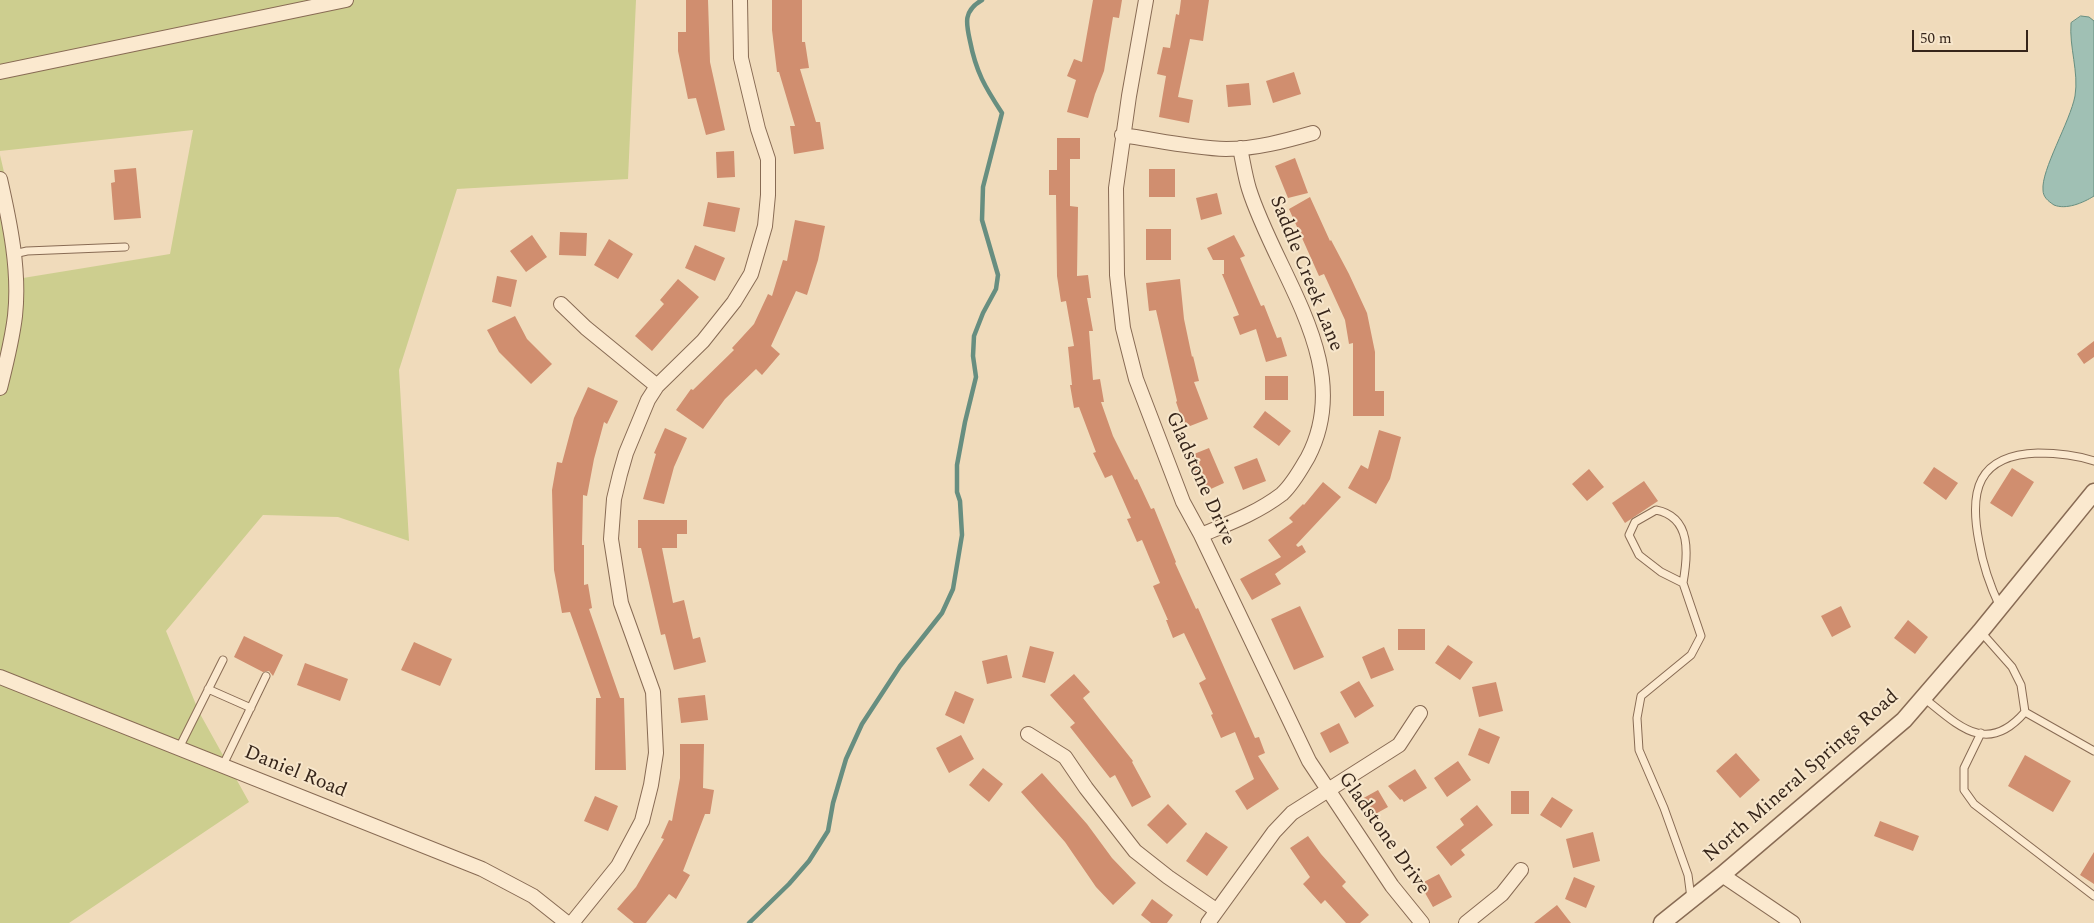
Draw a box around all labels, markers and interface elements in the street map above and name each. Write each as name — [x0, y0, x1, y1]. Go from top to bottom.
scale bar — [1914, 20, 2030, 52]
text: 50 m — [1920, 27, 1952, 50]
street label: Saddle Creek Lane — [1263, 193, 1347, 355]
street label: Gladstone Drive — [1159, 408, 1239, 550]
street label: North Mineral Springs Road — [1699, 686, 1905, 868]
street label: Daniel Road — [240, 742, 350, 804]
street label: Gladstone Drive — [1332, 768, 1434, 900]

